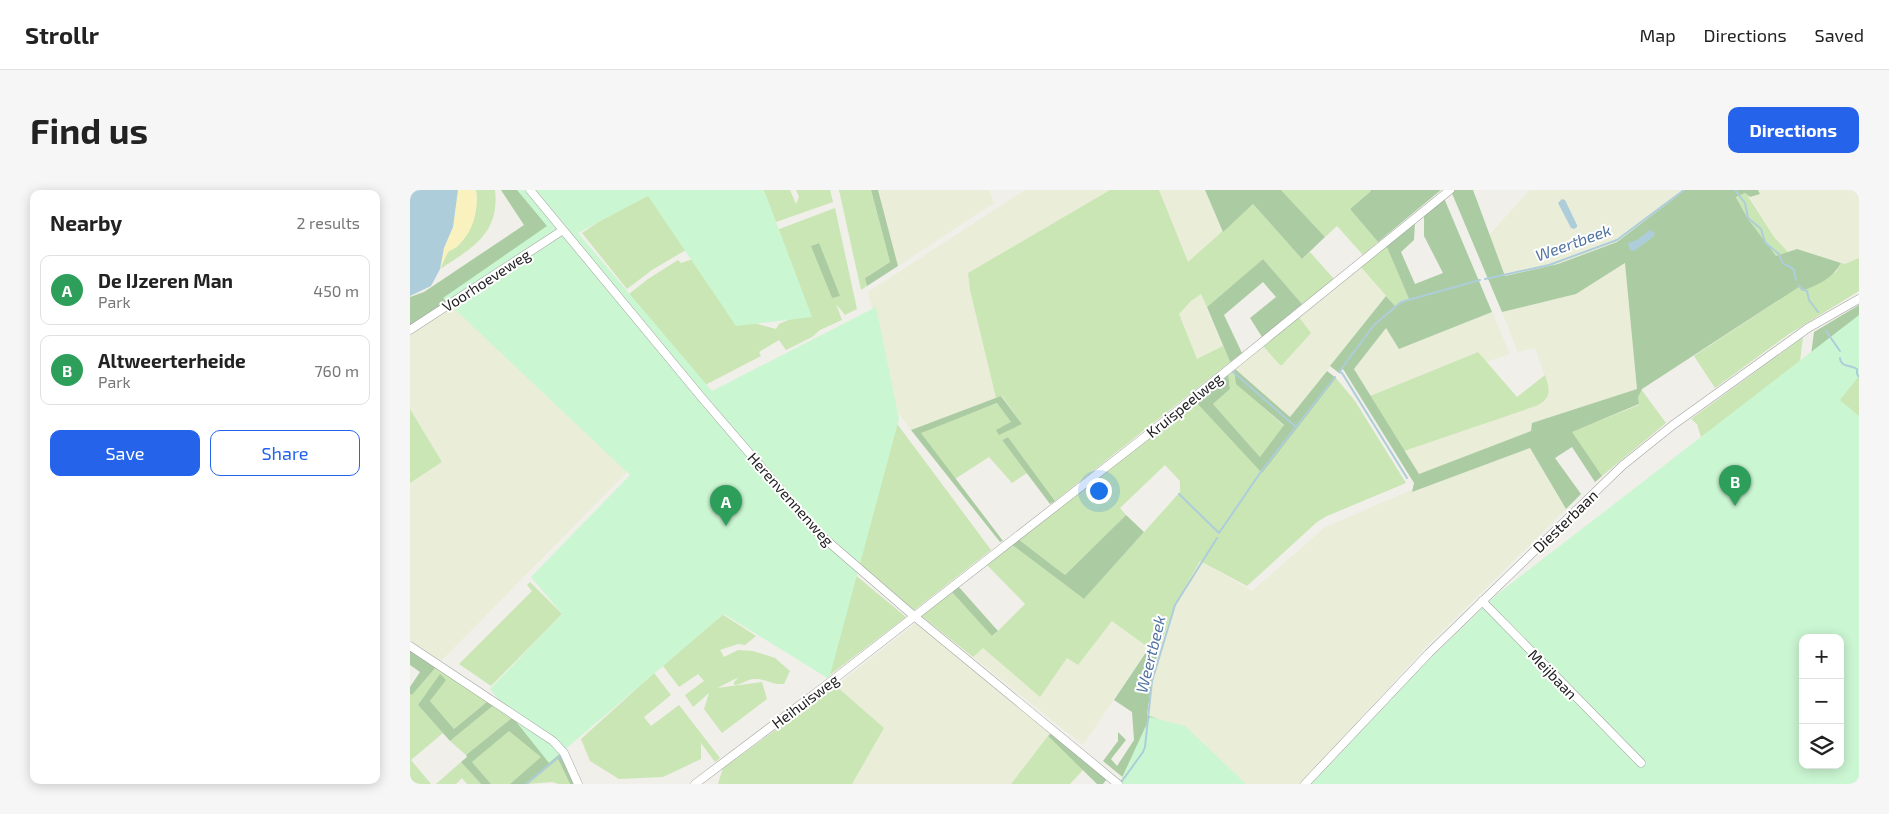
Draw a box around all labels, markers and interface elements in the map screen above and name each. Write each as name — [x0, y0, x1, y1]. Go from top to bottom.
text: Strollr — [25, 20, 99, 49]
text: Map — [1639, 24, 1676, 46]
text: Directions — [1704, 24, 1787, 46]
text: Saved — [1815, 24, 1864, 46]
button: Directions — [1728, 107, 1859, 153]
text: Find us — [30, 109, 148, 151]
text: Nearby — [50, 210, 122, 235]
text: 2 results — [297, 213, 360, 232]
water label: Weertbeek — [1533, 220, 1613, 264]
street label: Voorhoeveweg — [439, 244, 534, 315]
text: De IJzeren Man — [98, 269, 233, 292]
text: A — [62, 281, 72, 300]
text: 450 m — [313, 281, 359, 300]
text: Park — [98, 292, 131, 311]
text: Altweerterheide — [98, 349, 246, 372]
text: B — [62, 361, 72, 380]
text: 760 m — [314, 361, 359, 380]
street label: Kruispeelweg — [1142, 368, 1226, 441]
text: Park — [98, 372, 131, 391]
button: Save — [50, 430, 200, 476]
button: Share — [210, 430, 360, 476]
street label: Herenvennenweg — [744, 449, 838, 550]
pin: B — [1719, 465, 1751, 506]
your location — [1086, 478, 1112, 504]
pin: A — [710, 485, 742, 526]
street label: Diesterbaan — [1529, 486, 1601, 556]
water label: Weertbeek — [1131, 613, 1169, 695]
map controls — [1799, 634, 1844, 769]
button: + — [1799, 634, 1844, 679]
street label: Meijbaan — [1524, 645, 1581, 703]
street label: Heihuisweg — [768, 670, 843, 732]
button: − — [1799, 679, 1844, 724]
button: layers — [1799, 724, 1844, 769]

